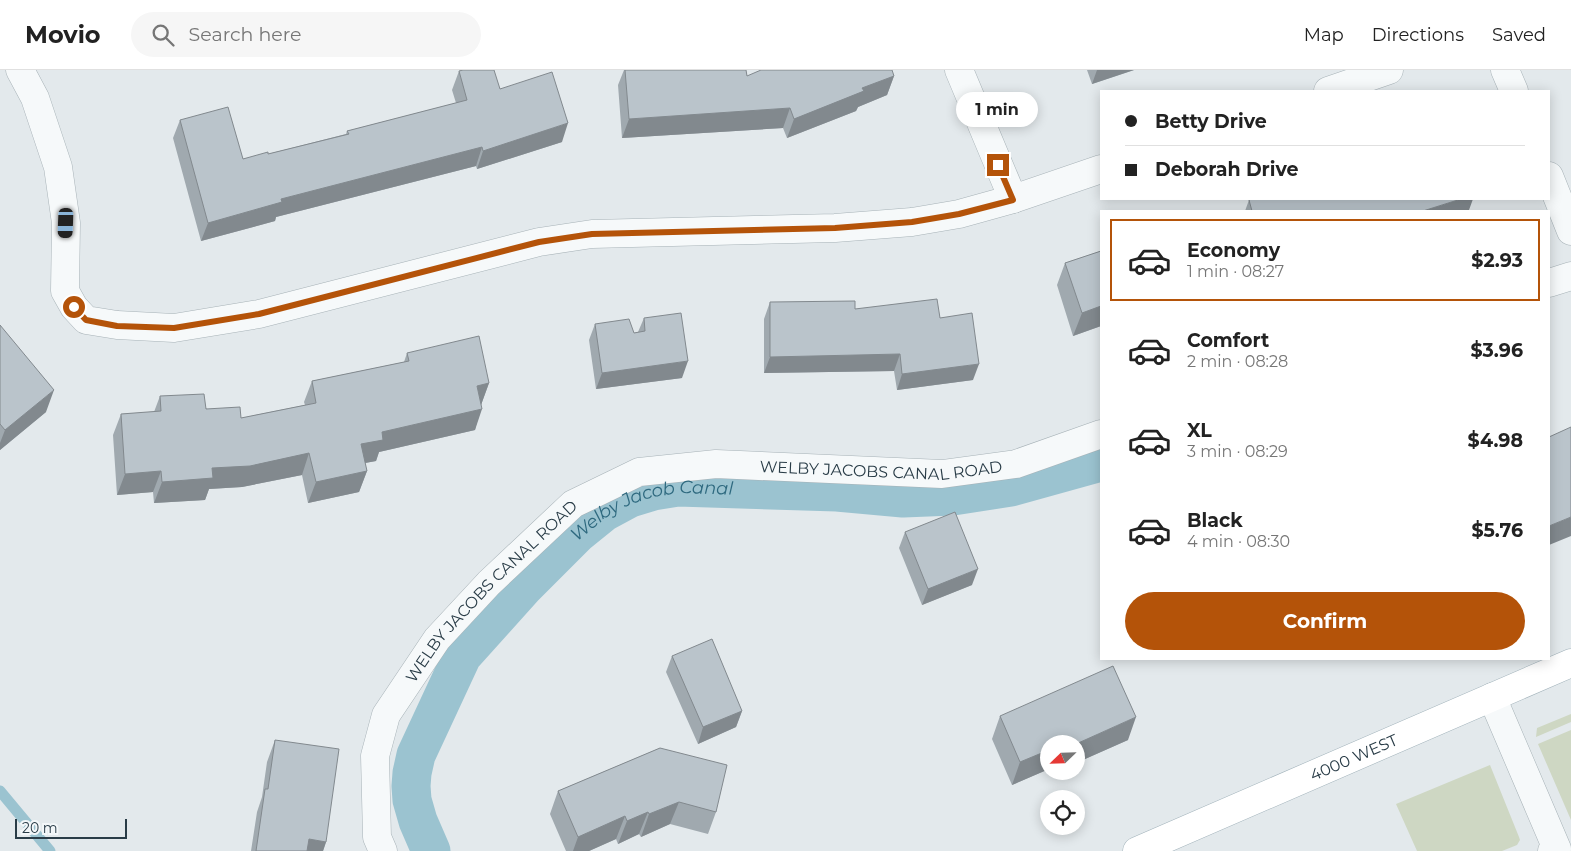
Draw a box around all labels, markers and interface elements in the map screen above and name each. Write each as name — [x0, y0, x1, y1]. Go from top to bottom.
search box — [131, 12, 481, 57]
text: Movio — [25, 20, 101, 49]
icon: search — [149, 21, 177, 49]
text: Search here — [189, 23, 302, 46]
text: Map — [1304, 24, 1344, 46]
text: Directions — [1372, 24, 1464, 46]
text: Saved — [1492, 24, 1546, 46]
callout: 1 min — [957, 92, 1039, 128]
text: 1 min — [975, 100, 1019, 119]
text: Betty Drive — [1155, 110, 1267, 133]
route end — [987, 154, 1009, 176]
text: Deborah Drive — [1155, 158, 1299, 181]
car — [57, 208, 74, 238]
icon: car — [1127, 238, 1172, 283]
text: Economy — [1187, 239, 1280, 262]
text: $2.93 — [1471, 249, 1523, 272]
text: 1 min · 08:27 — [1187, 262, 1284, 281]
route start — [63, 296, 85, 318]
icon: car — [1127, 328, 1172, 373]
text: Comfort — [1187, 329, 1269, 352]
text: $3.96 — [1471, 339, 1523, 362]
text: 2 min · 08:28 — [1187, 352, 1288, 371]
icon: car — [1127, 418, 1172, 463]
text: XL — [1187, 419, 1212, 442]
text: $4.98 — [1468, 429, 1523, 452]
text: 3 min · 08:29 — [1187, 442, 1288, 461]
street label: WELBY JACOBS CANAL ROAD — [759, 457, 1003, 484]
water label: Welby Jacob Canal — [566, 476, 734, 546]
street label: WELBY JACOBS CANAL ROAD — [402, 496, 581, 686]
icon: car — [1127, 508, 1172, 553]
text: Black — [1187, 509, 1243, 532]
text: $5.76 — [1471, 519, 1523, 542]
text: 4 min · 08:30 — [1187, 532, 1290, 551]
button: Confirm — [1125, 592, 1525, 650]
street label: 4000 WEST — [1307, 730, 1401, 785]
north arrow — [1040, 735, 1085, 780]
map controls — [1040, 735, 1085, 835]
button: locate — [1040, 790, 1085, 835]
scale bar — [15, 816, 128, 839]
text: 20 m — [22, 819, 58, 837]

